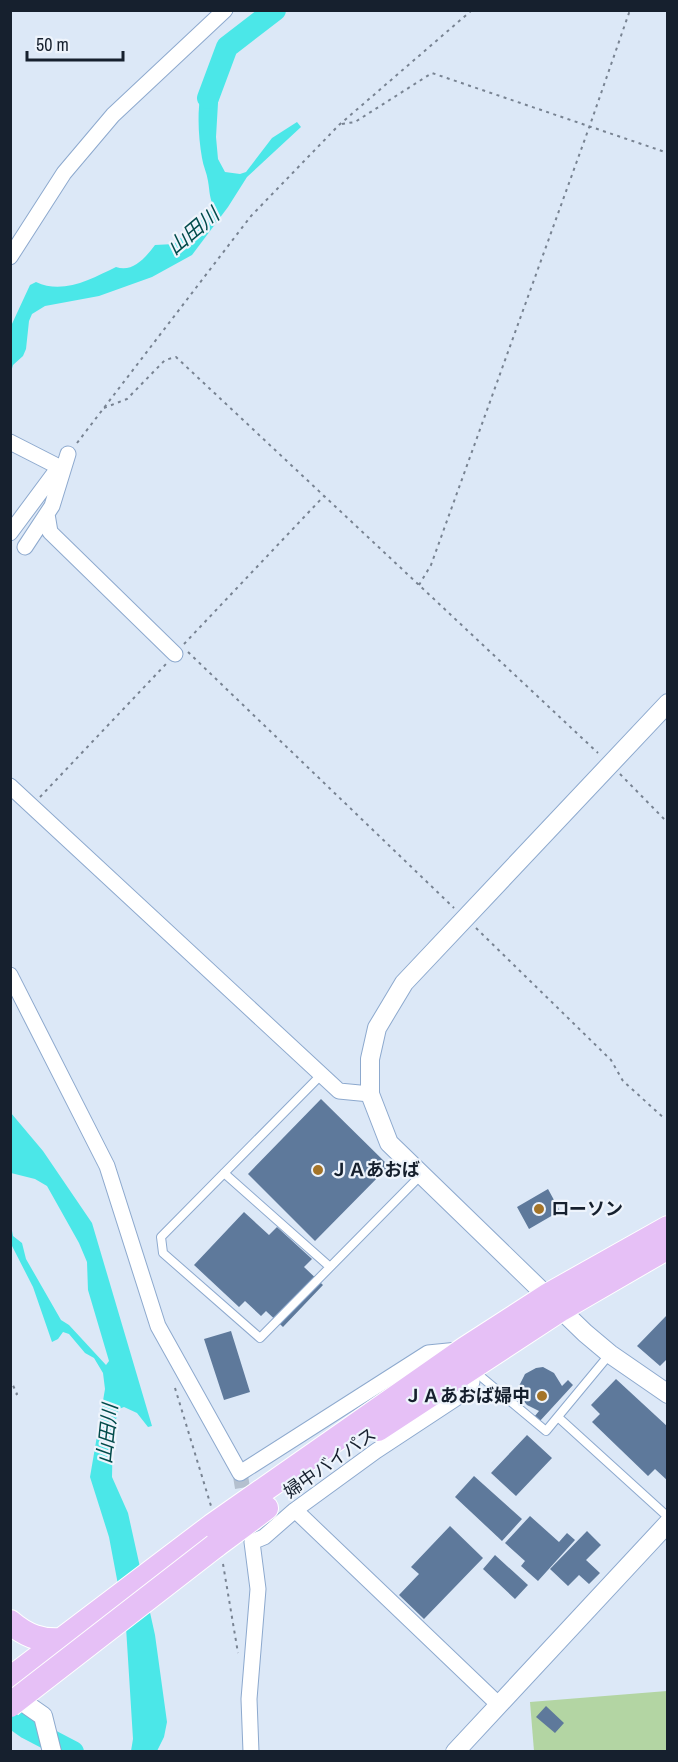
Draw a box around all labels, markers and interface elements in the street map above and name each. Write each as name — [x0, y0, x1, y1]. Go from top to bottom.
scale bar — [27, 24, 123, 62]
text: 50 m — [36, 32, 69, 57]
water label: 山田川 — [161, 200, 226, 260]
place label: ＪＡあおば — [330, 1157, 420, 1182]
marker: ＪＡあおば — [311, 1163, 325, 1177]
place label: ローソン — [551, 1196, 623, 1221]
marker: ローソン — [532, 1202, 546, 1216]
place label: ＪＡあおば婦中 — [404, 1383, 530, 1408]
marker: ＪＡあおば婦中 — [535, 1389, 549, 1403]
water label: 山田川 — [90, 1401, 123, 1465]
street label: 婦中バイパス — [278, 1421, 381, 1504]

